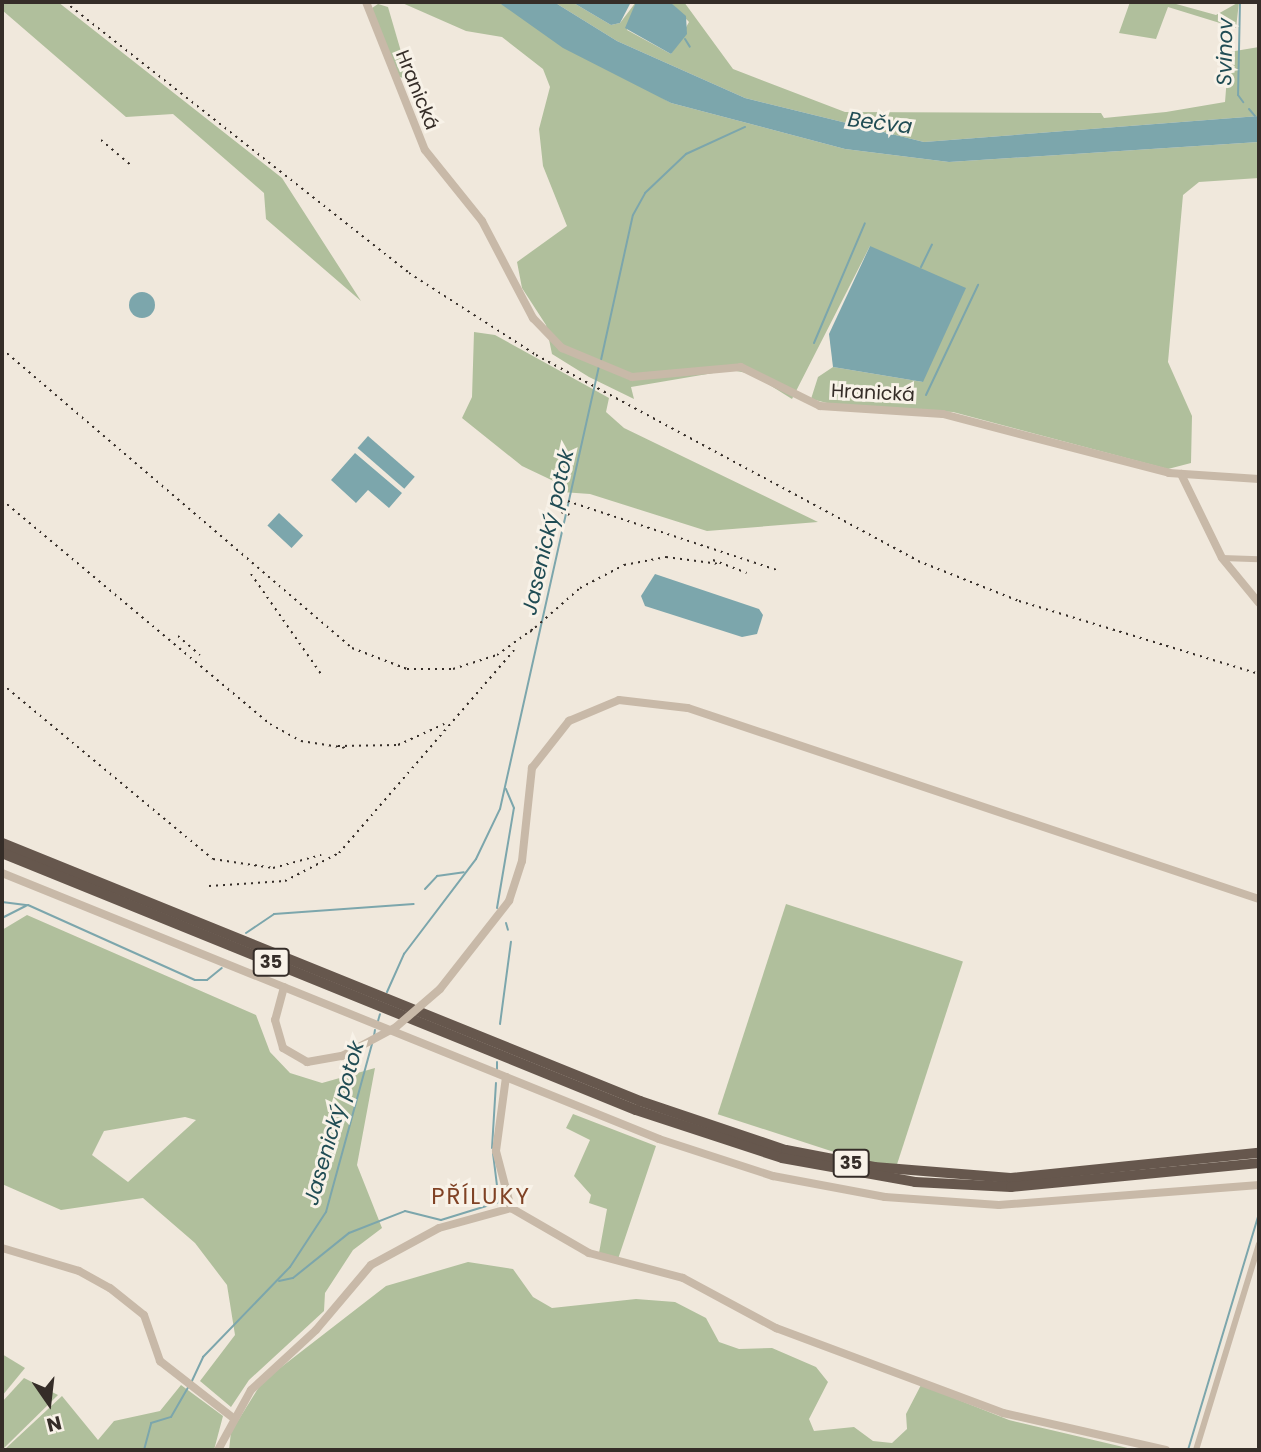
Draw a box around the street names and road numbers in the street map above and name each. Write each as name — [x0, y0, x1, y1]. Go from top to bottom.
street label: Hranická — [391, 47, 443, 133]
street label: Hranická — [830, 379, 916, 407]
road number: 35 — [252, 947, 290, 976]
road number: 35 — [832, 1148, 870, 1178]

